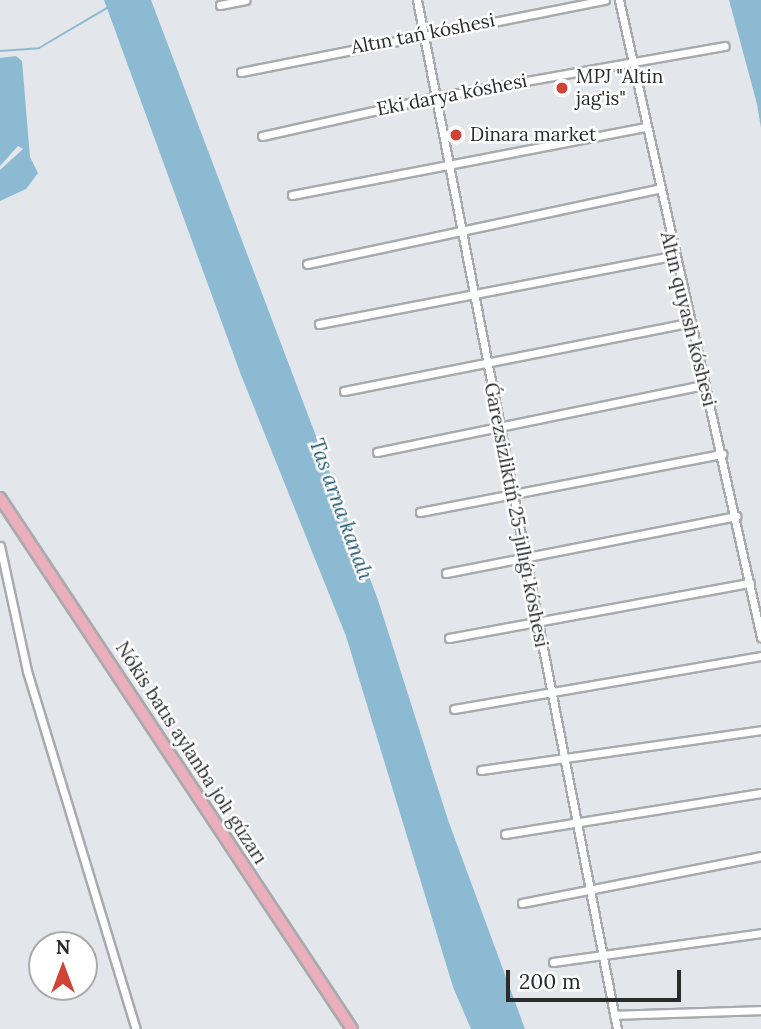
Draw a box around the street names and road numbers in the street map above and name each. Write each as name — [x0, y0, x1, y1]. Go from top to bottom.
street label: Altın tań kóshesi — [349, 9, 497, 59]
street label: Eki darya kóshesi — [375, 69, 529, 121]
street label: Altın quyash kóshesi — [655, 229, 721, 409]
street label: Ǵarezsizliktiń 25-jıllıǵı kóshesi — [479, 381, 553, 649]
street label: Nókis batıs aylanba jolı gúzarı — [111, 638, 271, 868]

